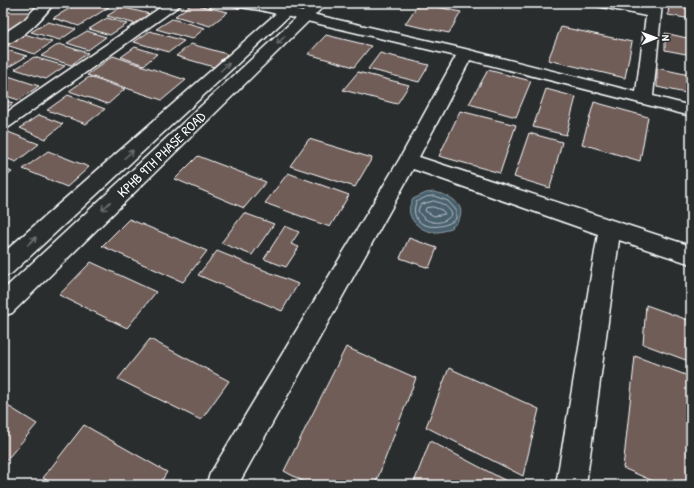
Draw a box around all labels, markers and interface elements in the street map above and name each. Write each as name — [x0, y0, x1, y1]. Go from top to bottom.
north arrow — [636, 18, 676, 58]
one-way arrow — [276, 35, 286, 44]
text: N — [659, 35, 673, 41]
one-way arrow — [220, 62, 230, 71]
street label: KPHB 9TH PHASE ROAD — [113, 107, 210, 201]
one-way arrow — [123, 149, 134, 158]
one-way arrow — [101, 202, 111, 211]
one-way arrow — [27, 236, 37, 245]

